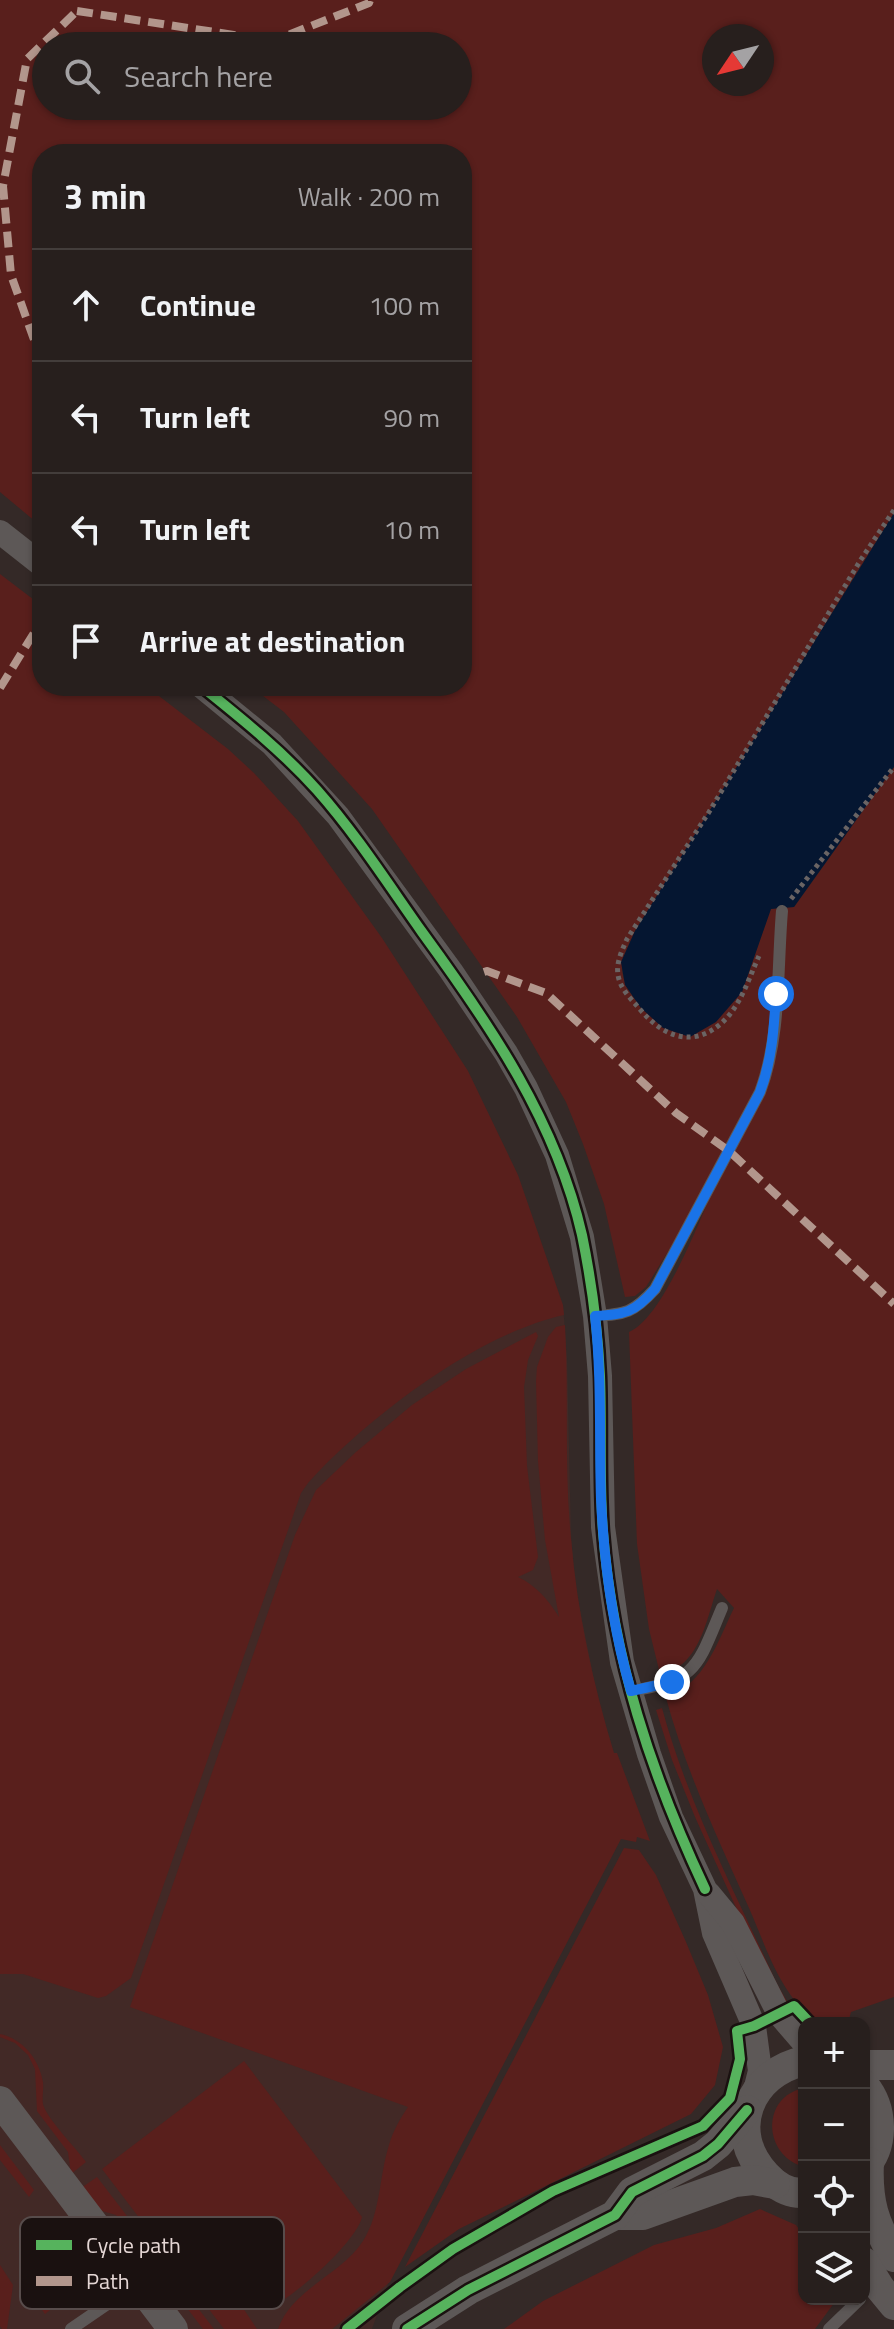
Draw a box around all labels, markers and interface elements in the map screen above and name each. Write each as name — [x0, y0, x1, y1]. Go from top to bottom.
north arrow — [702, 24, 774, 96]
search box — [32, 32, 472, 120]
text: Search here — [124, 53, 273, 99]
icon: search — [60, 54, 104, 98]
text: 3 min — [64, 170, 147, 222]
text: Walk · 200 m — [298, 177, 440, 216]
text: Continue — [140, 282, 256, 328]
icon: ahead — [64, 283, 108, 327]
text: 100 m — [369, 286, 440, 325]
text: Turn left — [140, 394, 250, 440]
icon: left — [64, 395, 108, 439]
text: 90 m — [383, 398, 440, 437]
text: Turn left — [140, 506, 250, 552]
icon: left — [64, 507, 108, 551]
text: 10 m — [383, 510, 440, 549]
text: Arrive at destination — [140, 618, 405, 664]
icon: arrive — [64, 619, 108, 663]
route start — [758, 976, 794, 1012]
route end — [654, 1664, 690, 1700]
map controls — [798, 2017, 870, 2305]
button: + — [798, 2017, 870, 2089]
button: − — [798, 2089, 870, 2161]
button: locate — [798, 2161, 870, 2233]
legend — [20, 2217, 284, 2309]
text: Cycle path — [86, 2228, 181, 2262]
button: layers — [798, 2233, 870, 2305]
text: Path — [86, 2264, 130, 2298]

